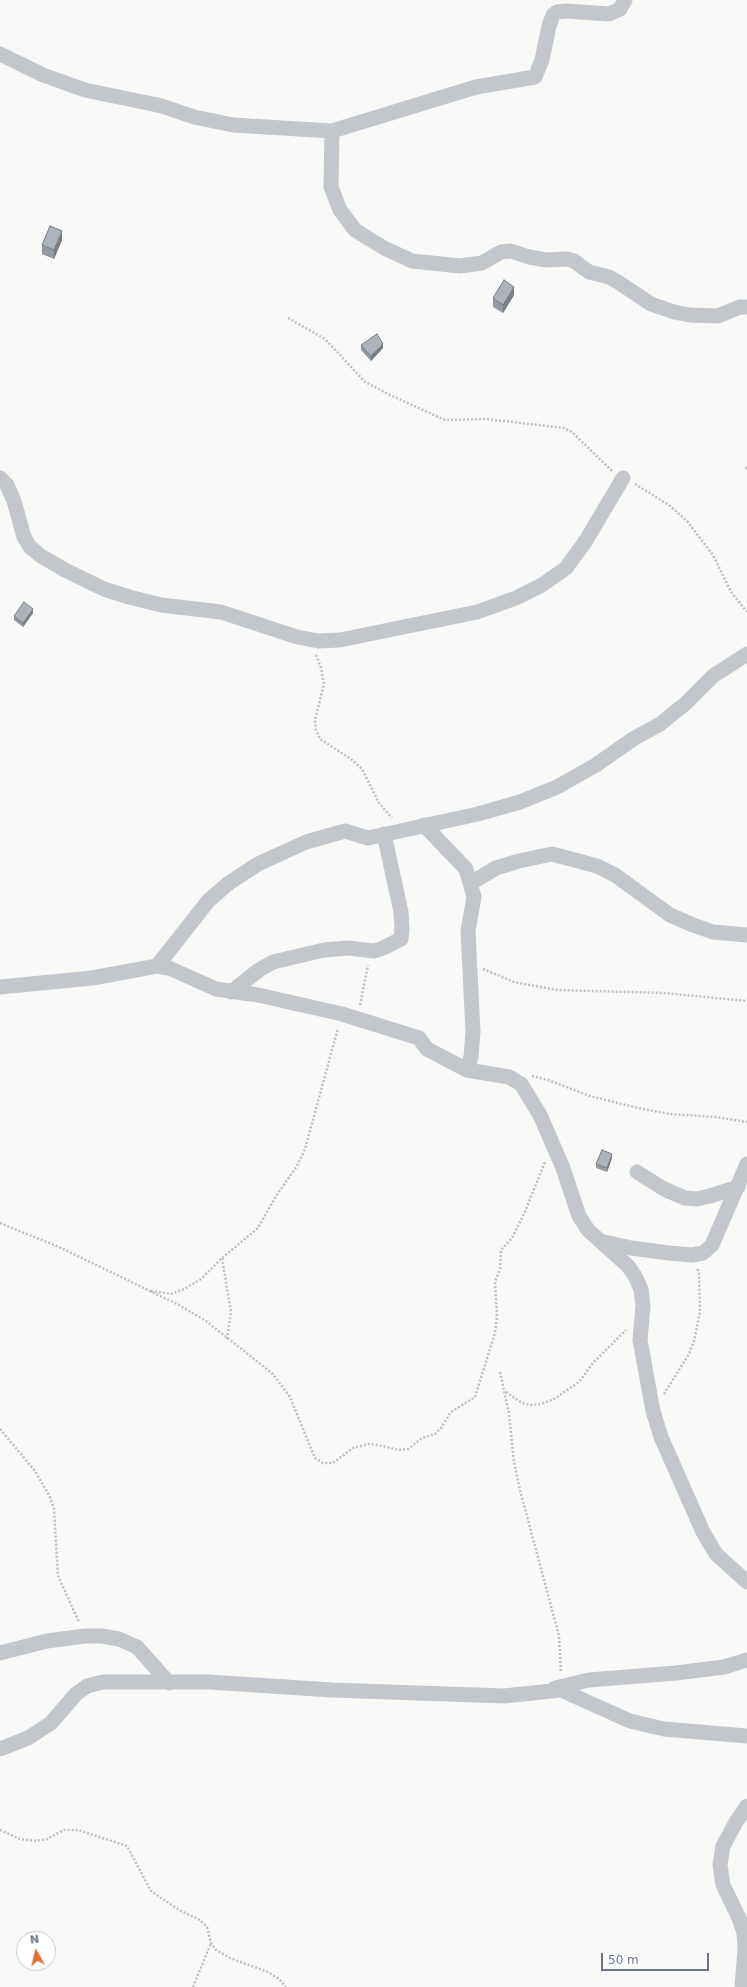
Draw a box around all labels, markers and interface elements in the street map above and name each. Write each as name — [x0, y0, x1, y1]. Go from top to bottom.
north arrow — [16, 1931, 56, 1971]
text: N — [29, 1933, 40, 1947]
scale bar — [603, 1945, 711, 1971]
text: 50 m — [608, 1953, 639, 1967]

